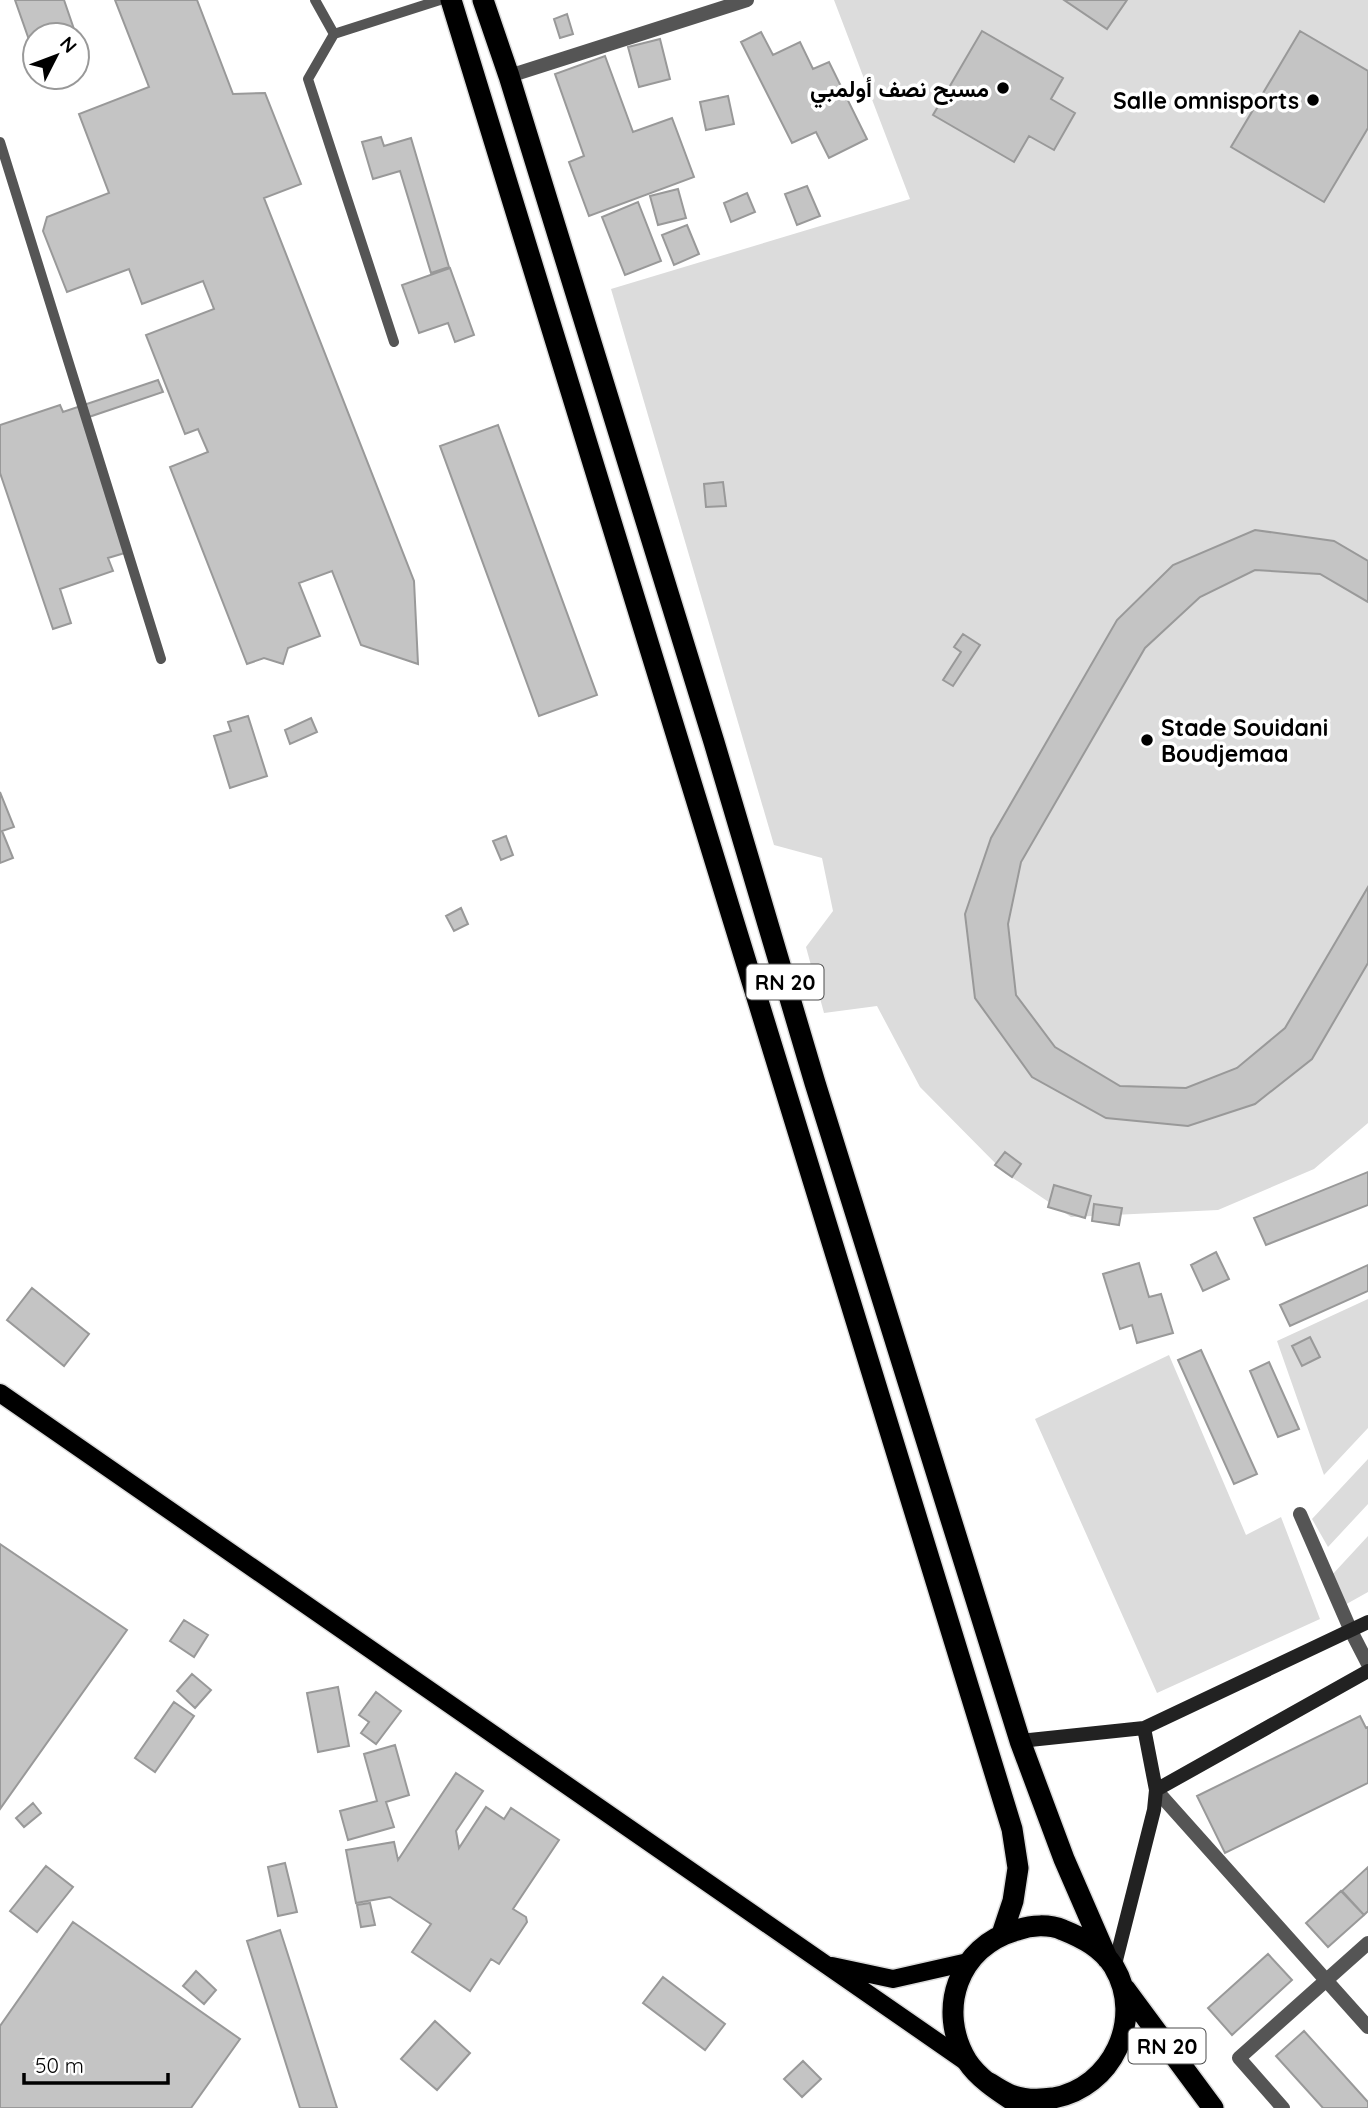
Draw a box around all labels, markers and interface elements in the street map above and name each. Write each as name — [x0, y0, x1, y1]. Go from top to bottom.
north arrow — [21, 21, 91, 91]
text: N — [55, 31, 82, 58]
place label: مسبح نصف أولمبي — [810, 74, 989, 109]
marker: مسبح نصف أولمبي — [995, 80, 1011, 96]
place label: Salle omnisports — [1113, 86, 1299, 115]
marker: Salle omnisports — [1305, 92, 1321, 108]
place label: Stade Souidani Boudjemaa — [1161, 713, 1328, 768]
marker: Stade Souidani Boudjemaa — [1139, 732, 1155, 748]
road number: RN 20 — [746, 964, 824, 1000]
road number: RN 20 — [1128, 2028, 1206, 2064]
scale bar — [24, 2042, 168, 2086]
text: 50 m — [35, 2052, 84, 2078]

